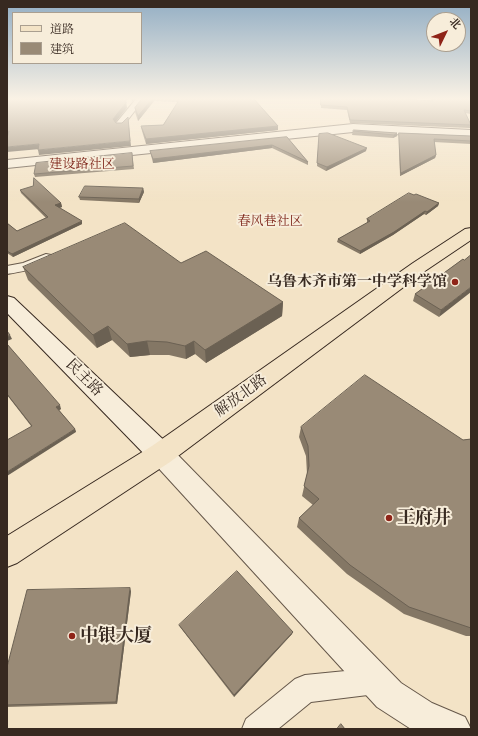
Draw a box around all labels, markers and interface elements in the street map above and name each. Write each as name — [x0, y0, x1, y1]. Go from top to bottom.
legend — [12, 12, 142, 64]
north arrow — [426, 12, 466, 52]
text: 北 — [447, 16, 462, 32]
text: 道路 — [50, 24, 74, 36]
text: 建筑 — [50, 44, 74, 56]
district label: 建设路社区 — [50, 157, 114, 173]
district label: 春风巷社区 — [238, 214, 302, 230]
place label: 乌鲁木齐市第一中学科学馆 — [267, 273, 447, 291]
marker: 乌鲁木齐市第一中学科学馆 — [450, 277, 460, 287]
street label: 民主路 — [62, 356, 106, 400]
street label: 解放北路 — [211, 371, 271, 421]
place label: 王府井 — [397, 507, 451, 529]
marker: 王府井 — [384, 513, 394, 523]
place label: 中银大厦 — [80, 625, 152, 647]
marker: 中银大厦 — [67, 631, 77, 641]

